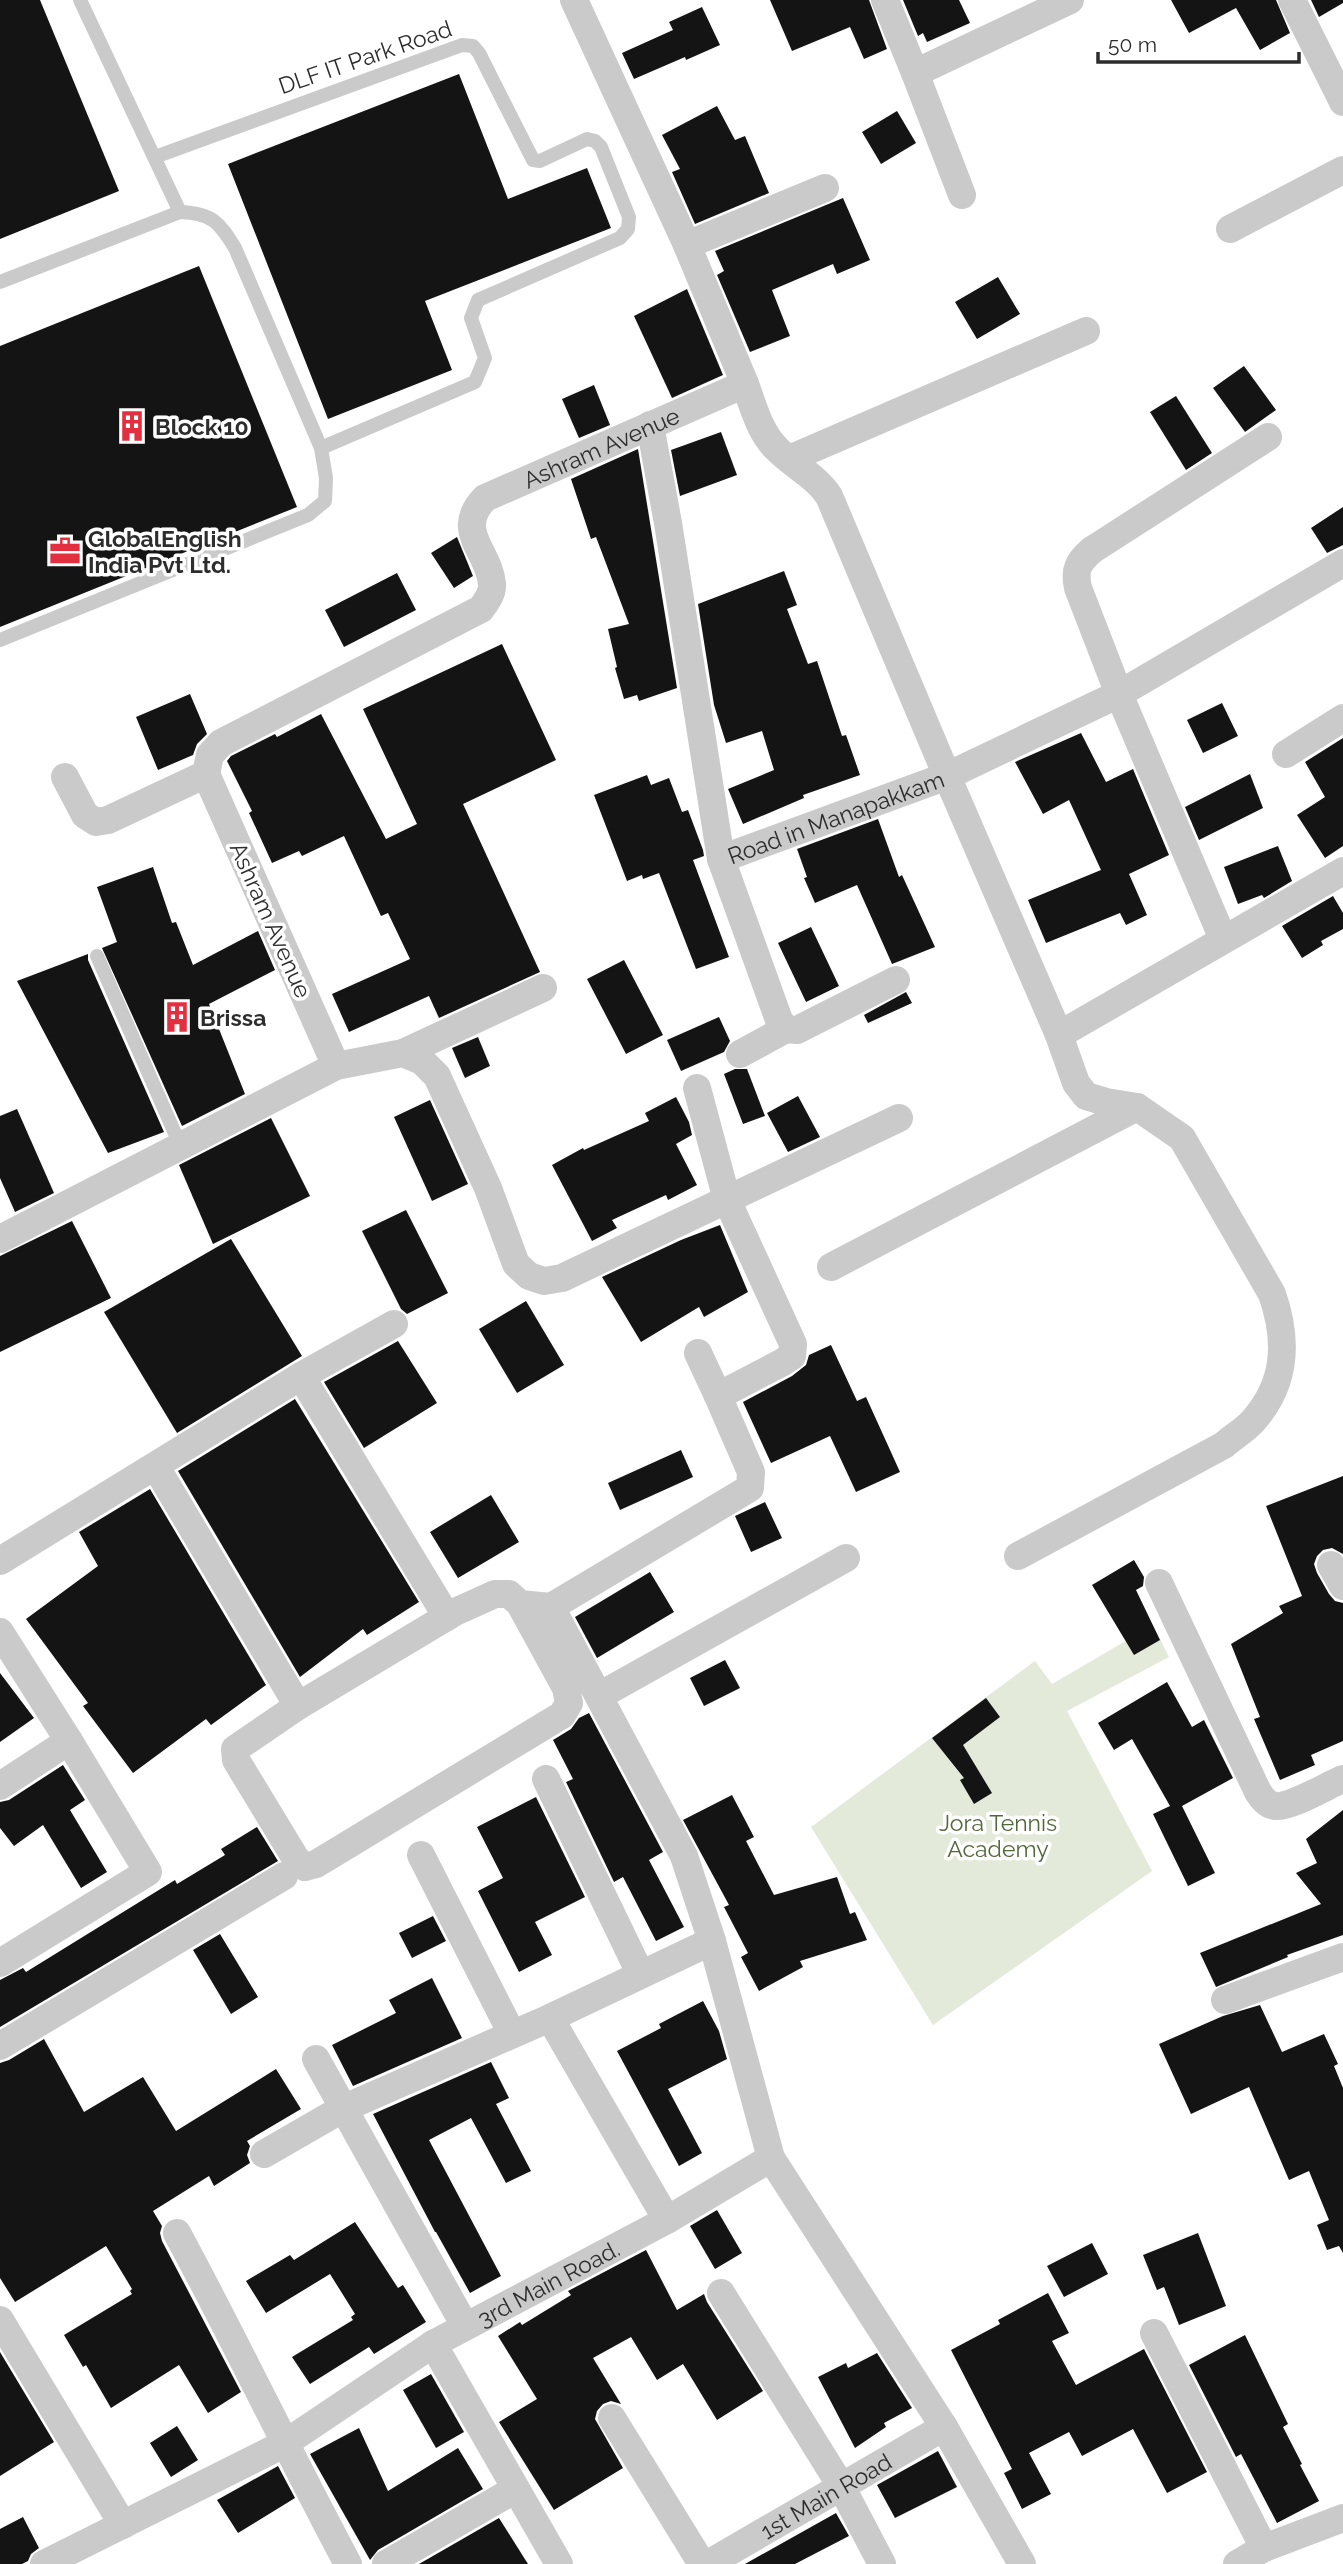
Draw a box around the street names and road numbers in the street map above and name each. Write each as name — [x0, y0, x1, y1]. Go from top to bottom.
street label: DLF IT Park Road — [275, 15, 455, 99]
street label: Ashram Avenue — [519, 401, 683, 493]
street label: Road in Manapakkam — [724, 765, 948, 869]
street label: Ashram Avenue — [225, 838, 317, 1002]
street label: 3rd Main Road. — [473, 2234, 624, 2332]
street label: 1st Main Road — [755, 2447, 896, 2544]

